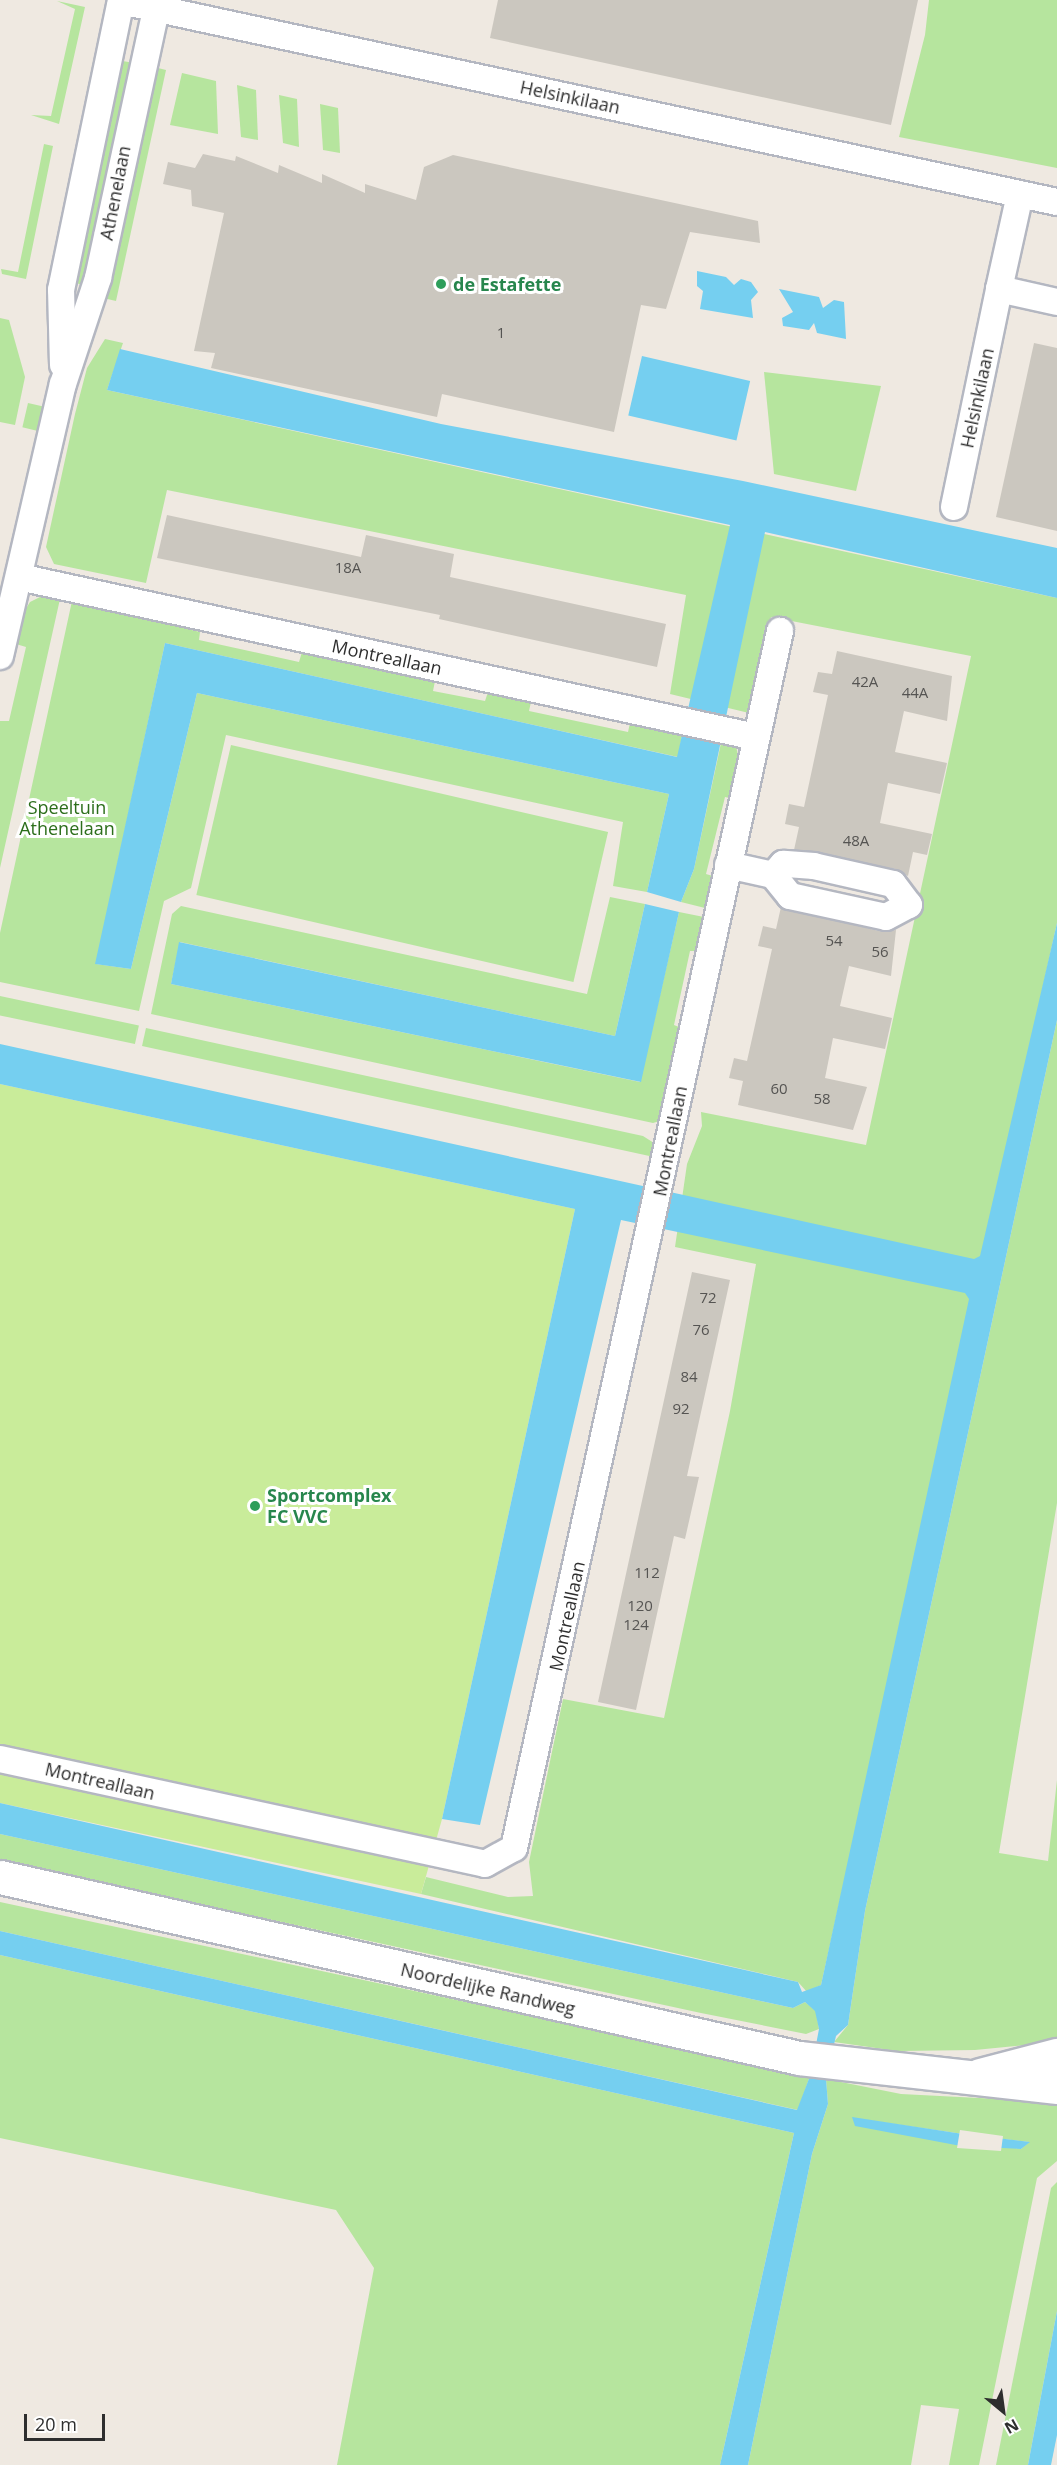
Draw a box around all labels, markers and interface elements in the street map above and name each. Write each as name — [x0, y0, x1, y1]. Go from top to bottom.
street label: Helsinkilaan — [518, 76, 622, 118]
street label: Athenelaan — [95, 144, 135, 242]
place label: de Estafette — [453, 273, 561, 295]
marker: de Estafette — [434, 277, 448, 291]
house number: 1 — [497, 324, 505, 342]
street label: Helsinkilaan — [956, 346, 998, 450]
house number: 18A — [335, 559, 361, 577]
street label: Montreallaan — [330, 635, 444, 679]
house number: 42A — [852, 673, 878, 691]
house number: 44A — [902, 684, 928, 702]
park label: Speeltuin Athenelaan — [19, 797, 115, 840]
house number: 48A — [843, 832, 869, 850]
house number: 54 — [825, 932, 843, 950]
house number: 56 — [871, 943, 889, 961]
house number: 60 — [770, 1080, 788, 1098]
street label: Montreallaan — [649, 1084, 691, 1198]
house number: 58 — [813, 1090, 831, 1108]
house number: 72 — [699, 1289, 717, 1307]
house number: 76 — [692, 1321, 710, 1339]
house number: 84 — [680, 1368, 698, 1386]
house number: 92 — [672, 1400, 690, 1418]
place label: Sportcomplex FC VVC — [267, 1485, 391, 1528]
marker: Sportcomplex FC VVC — [248, 1499, 262, 1513]
street label: Montreallaan — [545, 1559, 589, 1673]
house number: 112 — [634, 1564, 660, 1582]
house number: 120 — [627, 1597, 653, 1615]
house number: 124 — [623, 1616, 649, 1634]
street label: Montreallaan — [43, 1758, 157, 1804]
street label: Noordelijke Randweg — [399, 1958, 577, 2020]
north arrow — [973, 2381, 1033, 2441]
scale bar — [27, 2402, 108, 2440]
text: 20 m — [35, 2412, 77, 2436]
text: N — [1001, 2414, 1023, 2440]

